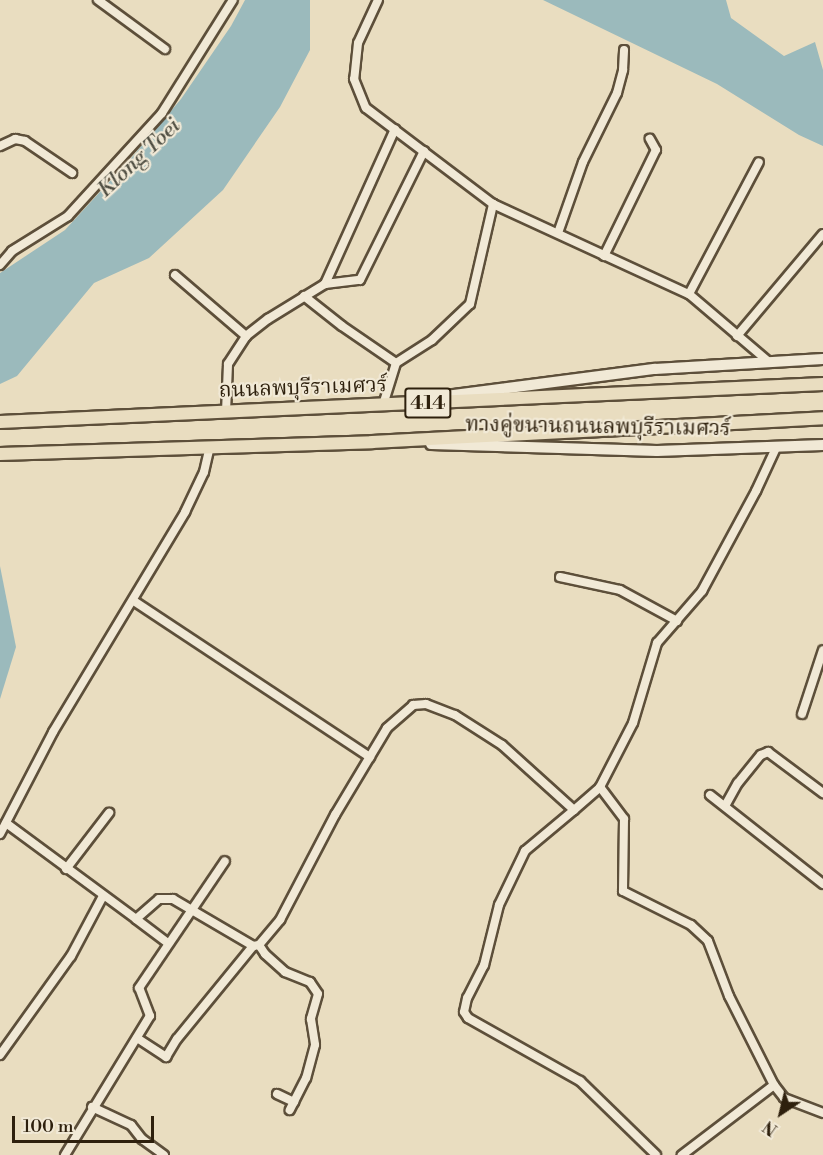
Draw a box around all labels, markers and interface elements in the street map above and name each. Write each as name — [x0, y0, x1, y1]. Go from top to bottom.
water label: Klong Toei — [92, 113, 186, 203]
street label: ถนนลพบุรีราเมศวร์ — [218, 372, 388, 404]
road number: 414 — [404, 386, 452, 420]
street label: ทางคู่ขนานถนนลพบุรีราเมศวร์ — [465, 412, 731, 442]
north arrow — [751, 1083, 811, 1143]
scale bar — [15, 1104, 158, 1142]
text: 100 m — [23, 1115, 74, 1138]
text: N — [760, 1116, 782, 1140]

